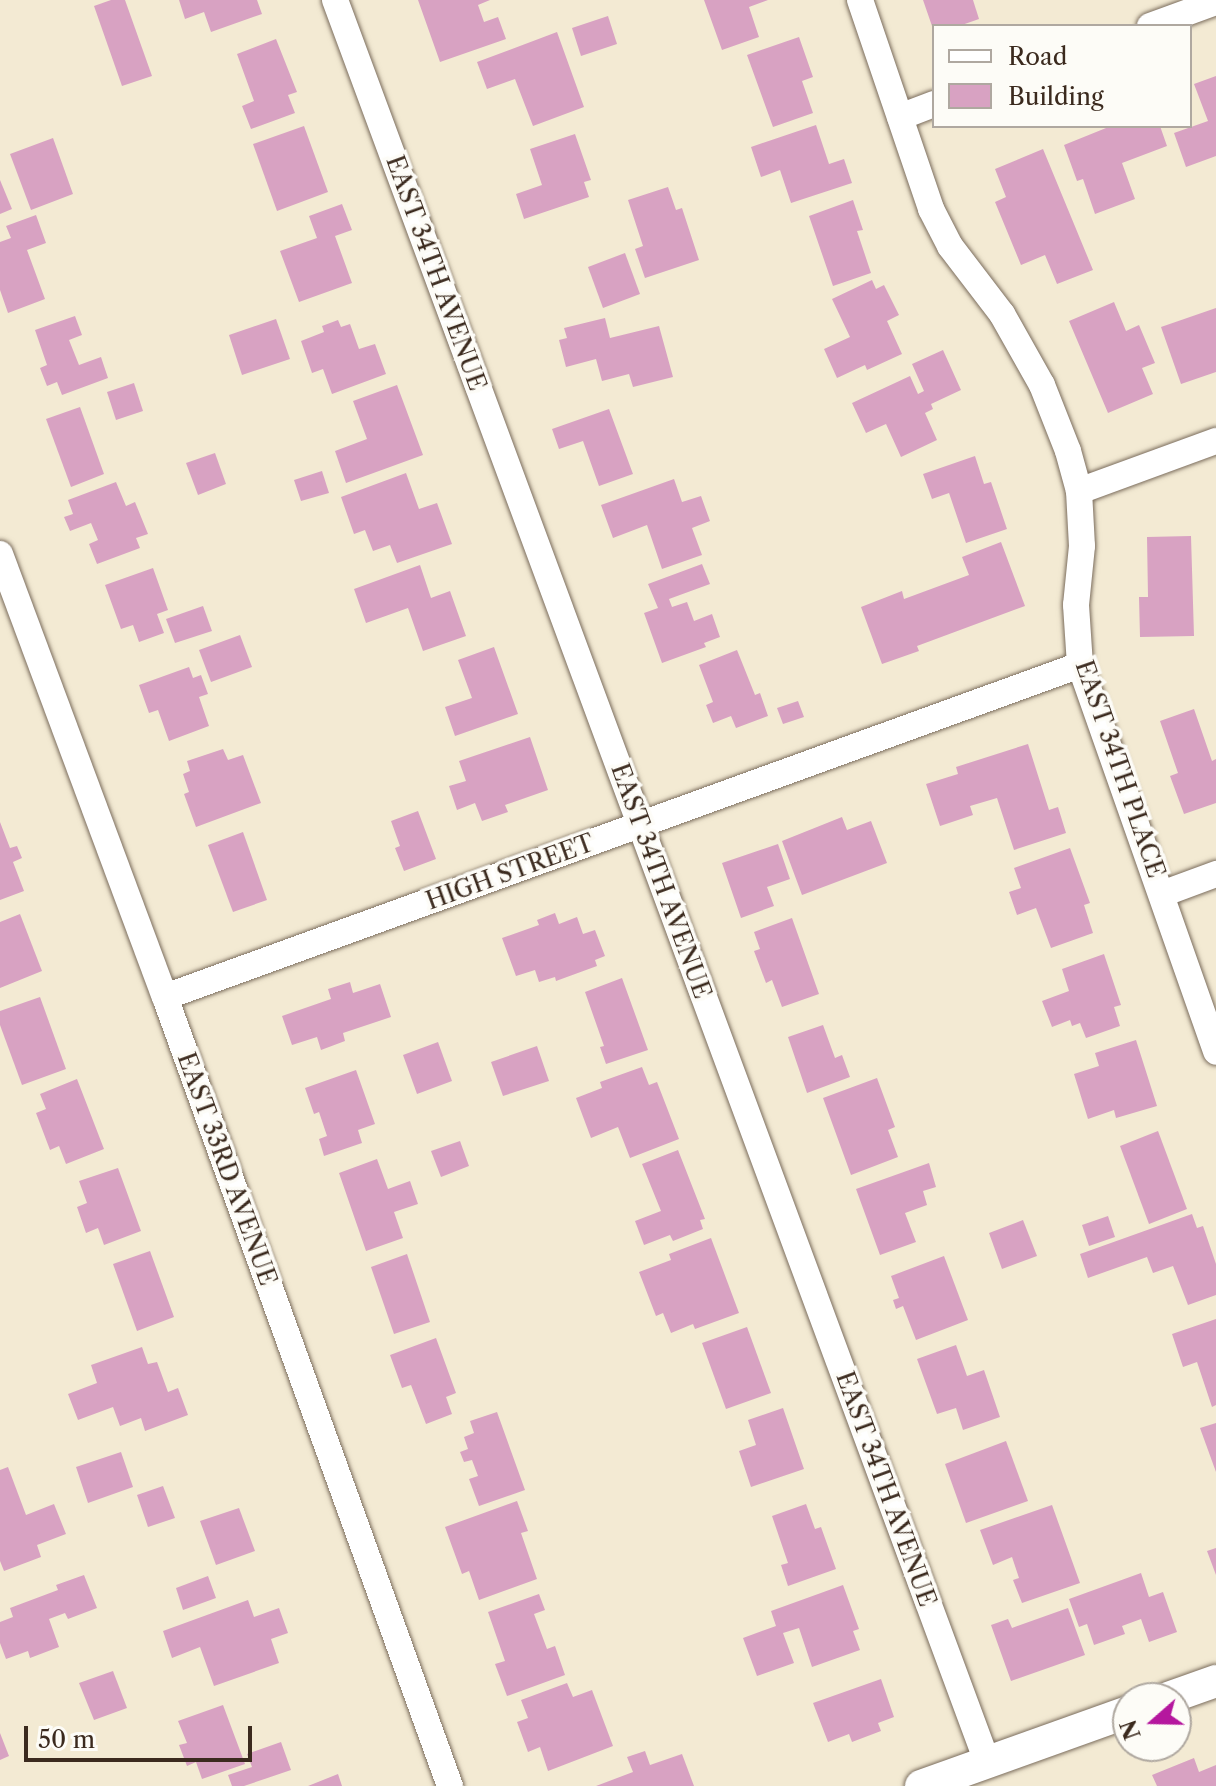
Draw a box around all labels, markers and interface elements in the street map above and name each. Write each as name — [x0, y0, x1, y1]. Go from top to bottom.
legend — [932, 24, 1192, 128]
text: Road — [1008, 42, 1067, 71]
text: Building — [1008, 82, 1104, 111]
street label: EAST 34TH AVENUE — [380, 151, 492, 395]
street label: EAST 34TH PLACE — [1069, 656, 1171, 882]
street label: EAST 34TH AVENUE — [605, 759, 717, 1003]
street label: HIGH STREET — [422, 828, 598, 916]
street label: EAST 33RD AVENUE — [171, 1048, 283, 1290]
street label: EAST 34TH AVENUE — [830, 1367, 942, 1611]
north arrow — [1112, 1682, 1192, 1762]
scale bar — [28, 1710, 256, 1760]
text: N — [1115, 1716, 1147, 1743]
text: 50 m — [38, 1725, 95, 1754]

